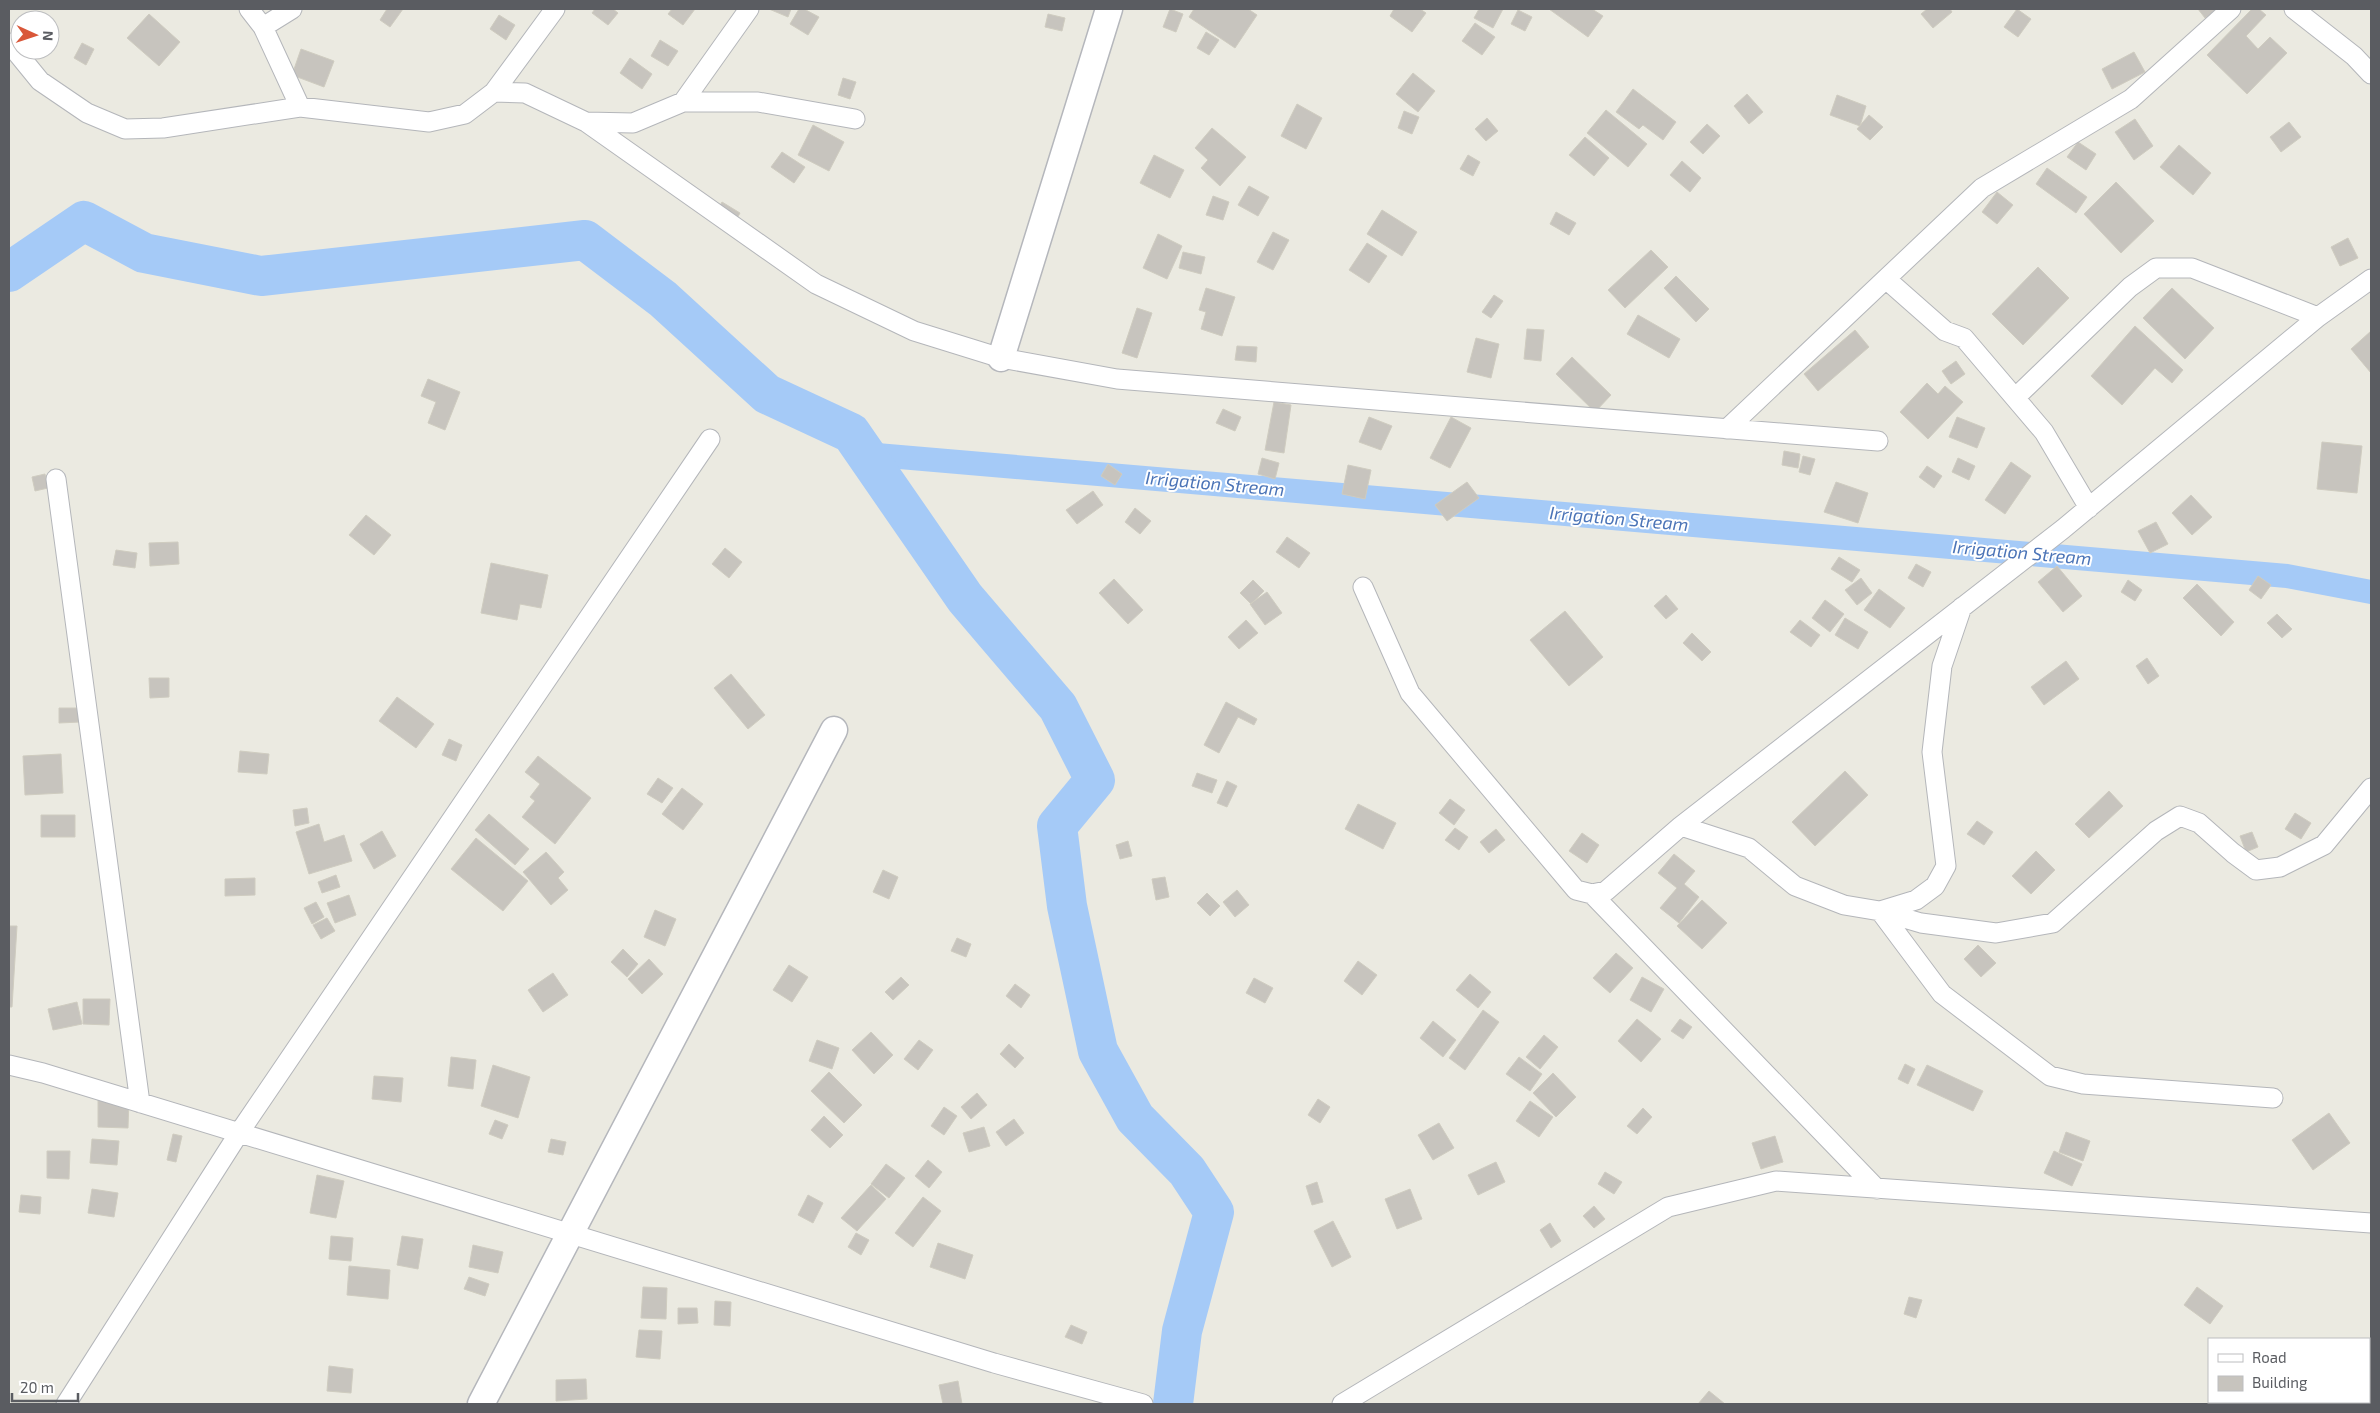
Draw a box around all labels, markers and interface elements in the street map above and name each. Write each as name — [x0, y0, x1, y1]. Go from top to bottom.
north arrow — [10, 10, 60, 60]
text: N — [40, 30, 57, 41]
water label: Irrigation Stream — [1145, 466, 1285, 500]
water label: Irrigation Stream — [1549, 501, 1689, 535]
water label: Irrigation Stream — [1952, 535, 2092, 569]
legend — [2208, 1338, 2370, 1403]
text: Road — [2252, 1348, 2287, 1366]
scale bar — [12, 1370, 79, 1402]
text: Building — [2252, 1373, 2308, 1391]
text: 20 m — [20, 1378, 54, 1396]

